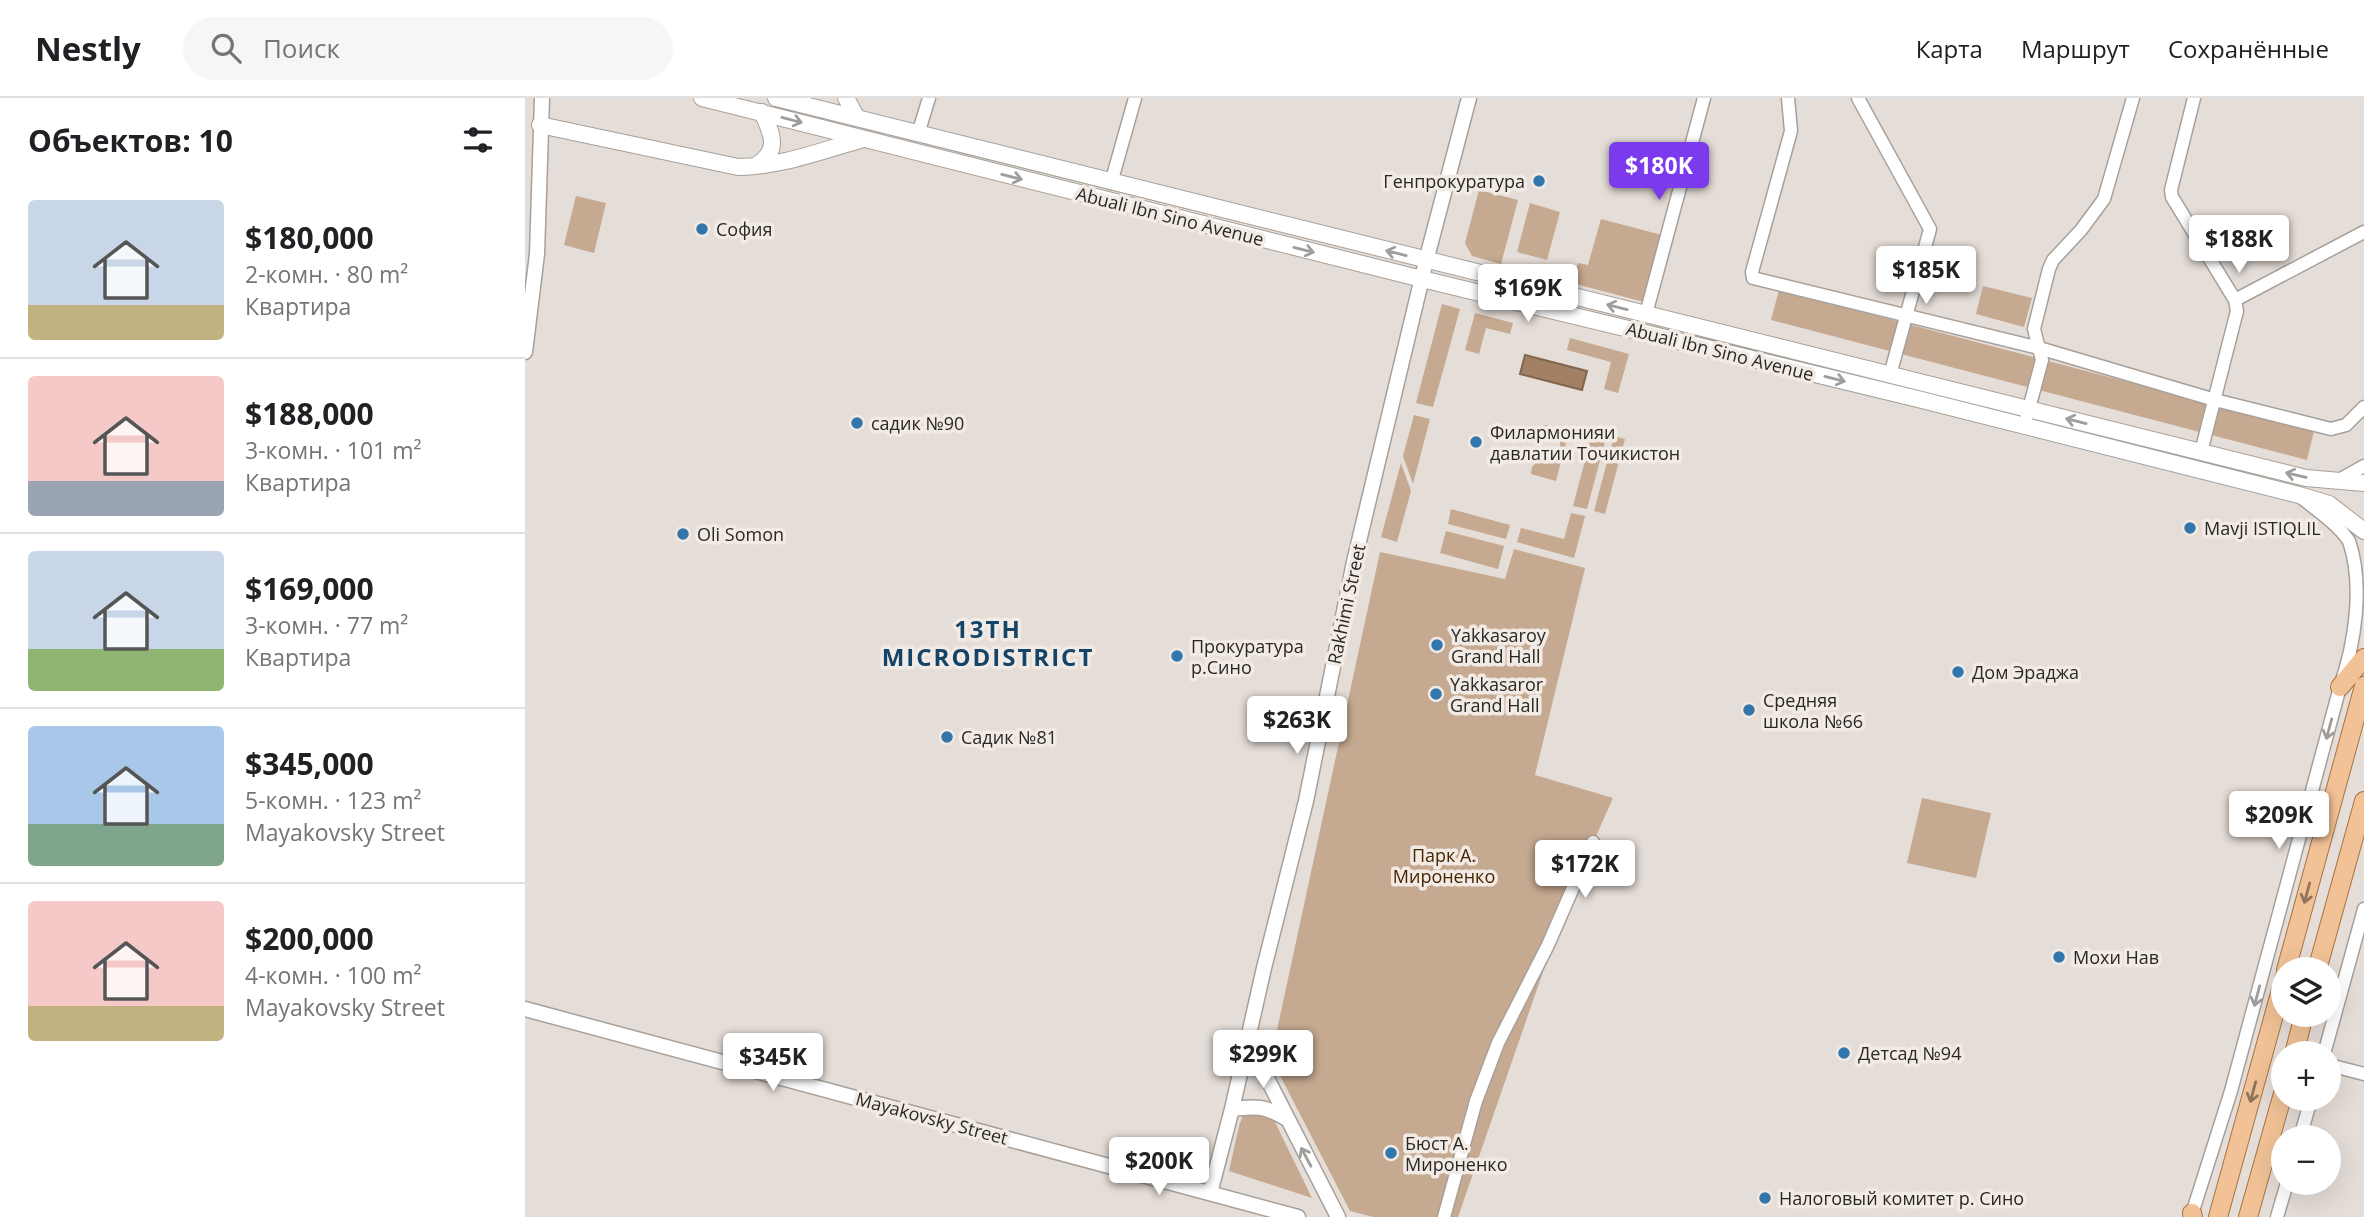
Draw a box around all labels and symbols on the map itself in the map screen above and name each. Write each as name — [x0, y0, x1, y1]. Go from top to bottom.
one-way arrow — [780, 114, 803, 127]
pin: $180K — [1610, 142, 1708, 202]
place label: Генпрокуратура — [1383, 169, 1525, 193]
one-way arrow — [1000, 171, 1023, 184]
marker: Генпрокуратура — [1531, 173, 1547, 189]
street label: Abuali Ibn Sino Avenue — [1074, 181, 1266, 251]
pin: $188K — [2190, 216, 2288, 275]
place label: София — [716, 217, 772, 241]
marker: София — [694, 221, 710, 237]
one-way arrow — [1292, 244, 1315, 257]
one-way arrow — [1385, 246, 1408, 259]
pin: $185K — [1877, 246, 1975, 306]
pin: $169K — [1479, 264, 1577, 324]
one-way arrow — [1606, 300, 1629, 313]
street label: Abuali Ibn Sino Avenue — [1624, 316, 1816, 386]
one-way arrow — [1823, 373, 1846, 386]
place label: садик №90 — [871, 411, 964, 435]
one-way arrow — [2065, 414, 2087, 427]
marker: садик №90 — [849, 415, 865, 431]
place label: Филармонияи давлатии Точикистон — [1490, 420, 1680, 465]
marker: Филармонияи давлатии Точикистон — [1468, 434, 1484, 450]
one-way arrow — [2286, 468, 2308, 481]
place label: Mavji ISTIQLIL — [2204, 516, 2321, 540]
marker: Mavji ISTIQLIL — [2182, 520, 2198, 536]
place label: Oli Somon — [697, 522, 784, 546]
marker: Oli Somon — [675, 526, 691, 542]
street label: Rakhimi Street — [1322, 542, 1370, 666]
district label: 13TH MICRODISTRICT — [882, 612, 1094, 673]
place label: Yakkasaroy Grand Hall — [1451, 623, 1547, 668]
place label: Прокуратура р.Сино — [1191, 634, 1304, 679]
marker: Yakkasaroy Grand Hall — [1429, 637, 1445, 653]
marker: Прокуратура р.Сино — [1169, 648, 1185, 664]
place label: Дом Эраджа — [1972, 660, 2079, 684]
marker: Дом Эраджа — [1950, 664, 1966, 680]
place label: Yakkasaror Grand Hall — [1450, 672, 1544, 717]
marker: Yakkasaror Grand Hall — [1428, 686, 1444, 702]
place label: Средняя школа №66 — [1763, 688, 1863, 733]
pin: $263K — [1248, 696, 1346, 756]
marker: Средняя школа №66 — [1741, 702, 1757, 718]
one-way arrow — [2322, 717, 2335, 739]
place label: Садик №81 — [961, 725, 1057, 749]
marker: Садик №81 — [939, 729, 955, 745]
pin: $209K — [2230, 792, 2328, 851]
pin: $172K — [1536, 840, 1634, 900]
park label: Парк А. Мироненко — [1393, 843, 1495, 888]
one-way arrow — [2300, 881, 2313, 904]
place label: Мохи Нав — [2073, 945, 2159, 969]
marker: Мохи Нав — [2051, 949, 2067, 965]
one-way arrow — [2250, 984, 2263, 1006]
pin: $299K — [1214, 1030, 1312, 1090]
pin: $345K — [724, 1034, 822, 1093]
place label: Детсад №94 — [1858, 1041, 1961, 1065]
marker: Детсад №94 — [1836, 1045, 1852, 1061]
one-way arrow — [2246, 1080, 2259, 1102]
street label: Mayakovsky Street — [853, 1086, 1011, 1150]
place label: Бюст А. Мироненко — [1405, 1131, 1508, 1176]
pin: $200K — [1110, 1138, 1208, 1197]
marker: Бюст А. Мироненко — [1383, 1145, 1399, 1161]
one-way arrow — [1299, 1147, 1313, 1167]
place label: Налоговый комитет р. Сино — [1779, 1186, 2024, 1210]
marker: Налоговый комитет р. Сино — [1757, 1190, 1773, 1206]

